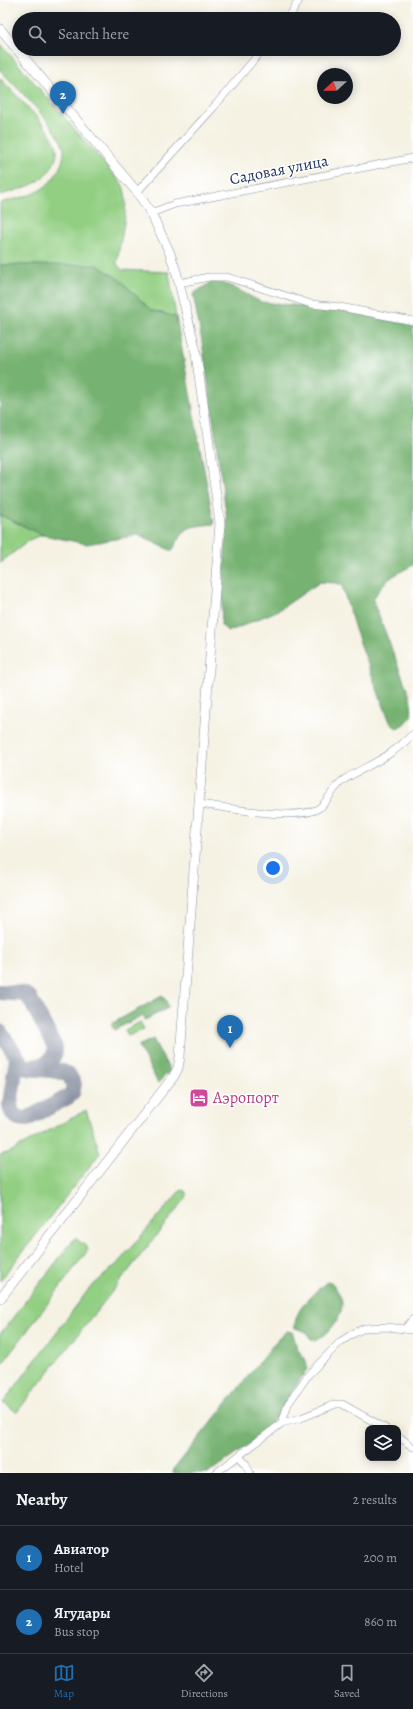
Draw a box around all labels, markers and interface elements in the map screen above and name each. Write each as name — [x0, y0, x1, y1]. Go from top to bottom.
search box — [12, 12, 401, 56]
icon: search — [26, 23, 48, 45]
text: Search here — [58, 24, 129, 44]
north arrow — [317, 68, 353, 104]
pin: 2 — [50, 81, 76, 114]
street label: Садовая улица — [228, 150, 331, 190]
your location — [263, 858, 283, 878]
pin: 1 — [217, 1015, 243, 1048]
hotel icon: Аэропорт — [188, 1087, 210, 1109]
place label: Аэропорт — [212, 1087, 279, 1109]
map controls — [365, 1425, 401, 1461]
button: layers — [365, 1425, 401, 1461]
text: Nearby — [16, 1488, 67, 1511]
text: 2 results — [353, 1491, 397, 1508]
text: Авиатор — [54, 1539, 109, 1559]
text: 1 — [27, 1549, 31, 1566]
text: 200 m — [364, 1549, 397, 1566]
text: Hotel — [54, 1559, 83, 1576]
text: Ягудары — [54, 1603, 111, 1623]
text: 2 — [26, 1613, 32, 1630]
text: 860 m — [364, 1613, 397, 1630]
text: Bus stop — [54, 1623, 99, 1640]
tab: Map — [53, 1662, 75, 1701]
tab: Directions — [181, 1662, 228, 1701]
tab: Saved — [334, 1662, 360, 1701]

